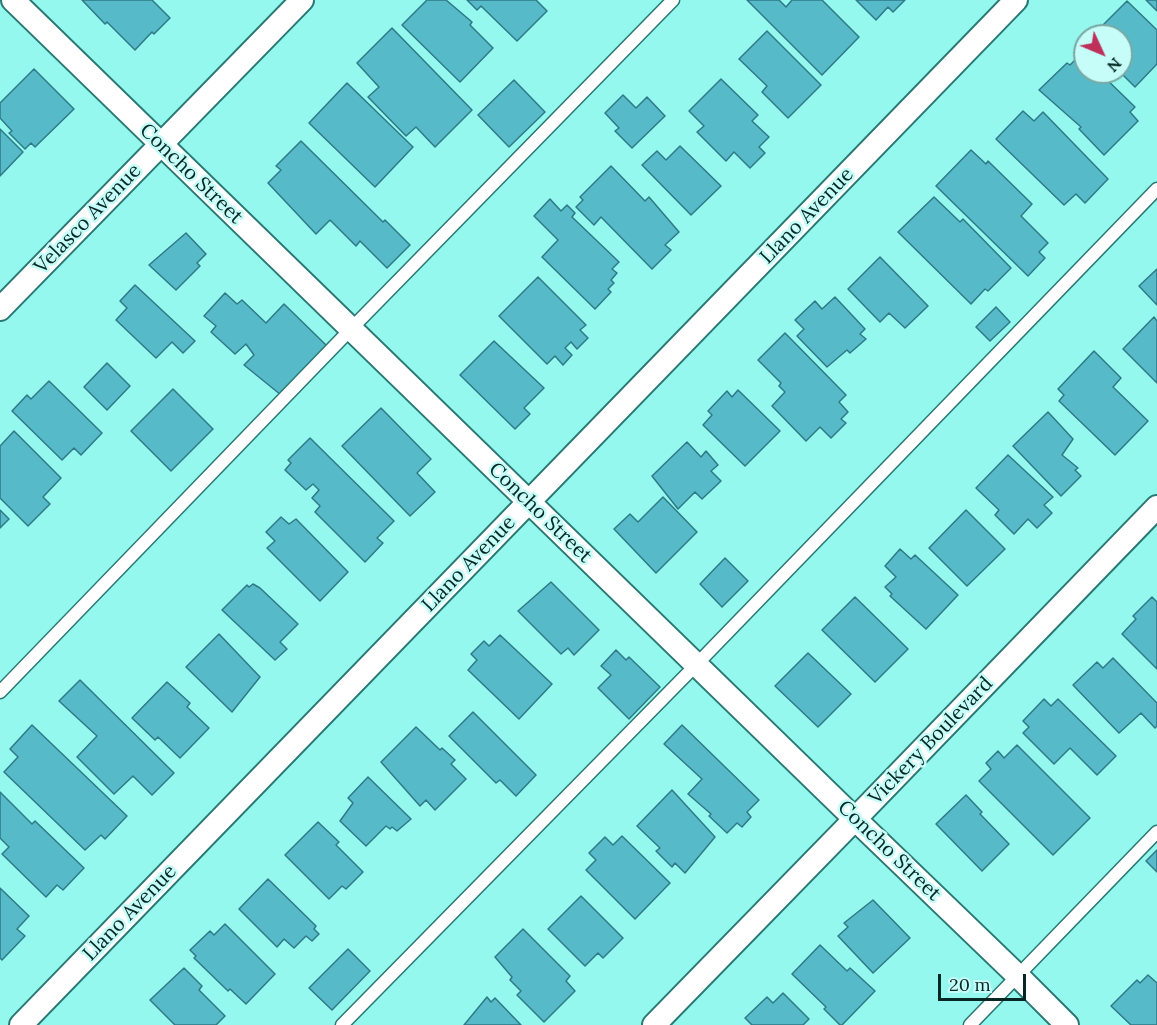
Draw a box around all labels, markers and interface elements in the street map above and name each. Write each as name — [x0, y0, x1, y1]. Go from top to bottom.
north arrow — [1073, 24, 1133, 84]
text: N — [1103, 54, 1126, 77]
street label: Concho Street — [134, 119, 248, 229]
street label: Velasco Avenue — [30, 159, 146, 279]
street label: Llano Avenue — [755, 163, 859, 269]
street label: Concho Street — [483, 458, 597, 568]
street label: Llano Avenue — [417, 511, 521, 617]
street label: Vickery Boulevard — [864, 672, 998, 810]
street label: Concho Street — [832, 796, 946, 906]
street label: Llano Avenue — [78, 860, 182, 966]
scale bar — [941, 962, 1030, 1000]
text: 20 m — [949, 973, 991, 996]

